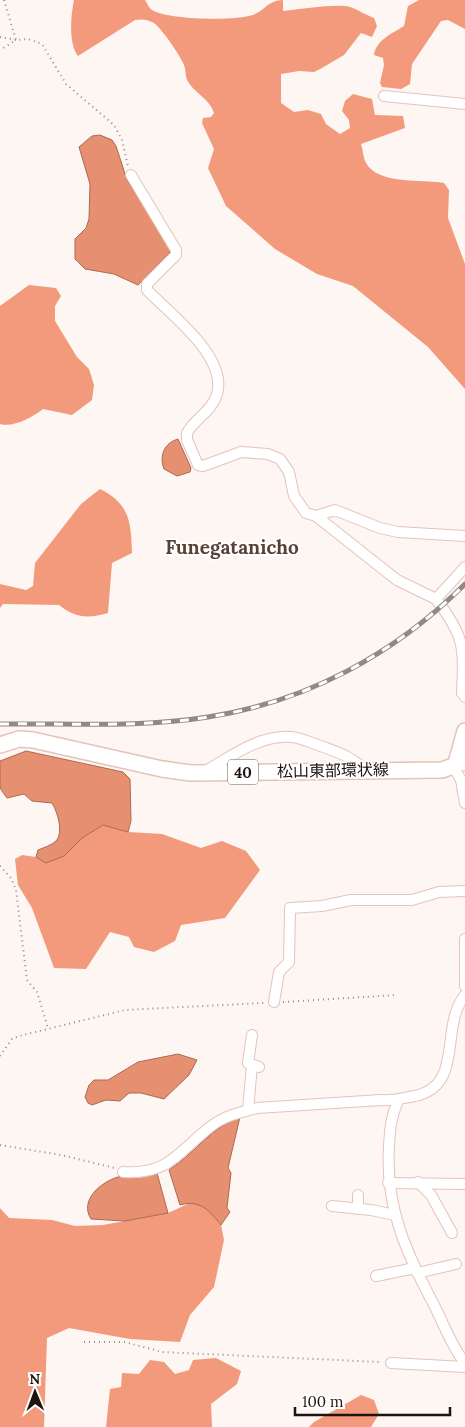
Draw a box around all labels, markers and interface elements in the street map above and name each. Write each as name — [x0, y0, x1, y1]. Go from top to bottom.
district label: Funegatanicho — [165, 535, 299, 559]
street label: 松山東部環状線 — [277, 759, 389, 781]
road number: 40 — [228, 760, 258, 784]
north arrow — [10, 1367, 60, 1417]
text: N — [29, 1370, 41, 1388]
scale bar — [295, 1384, 450, 1416]
text: 100 m — [302, 1392, 343, 1411]

